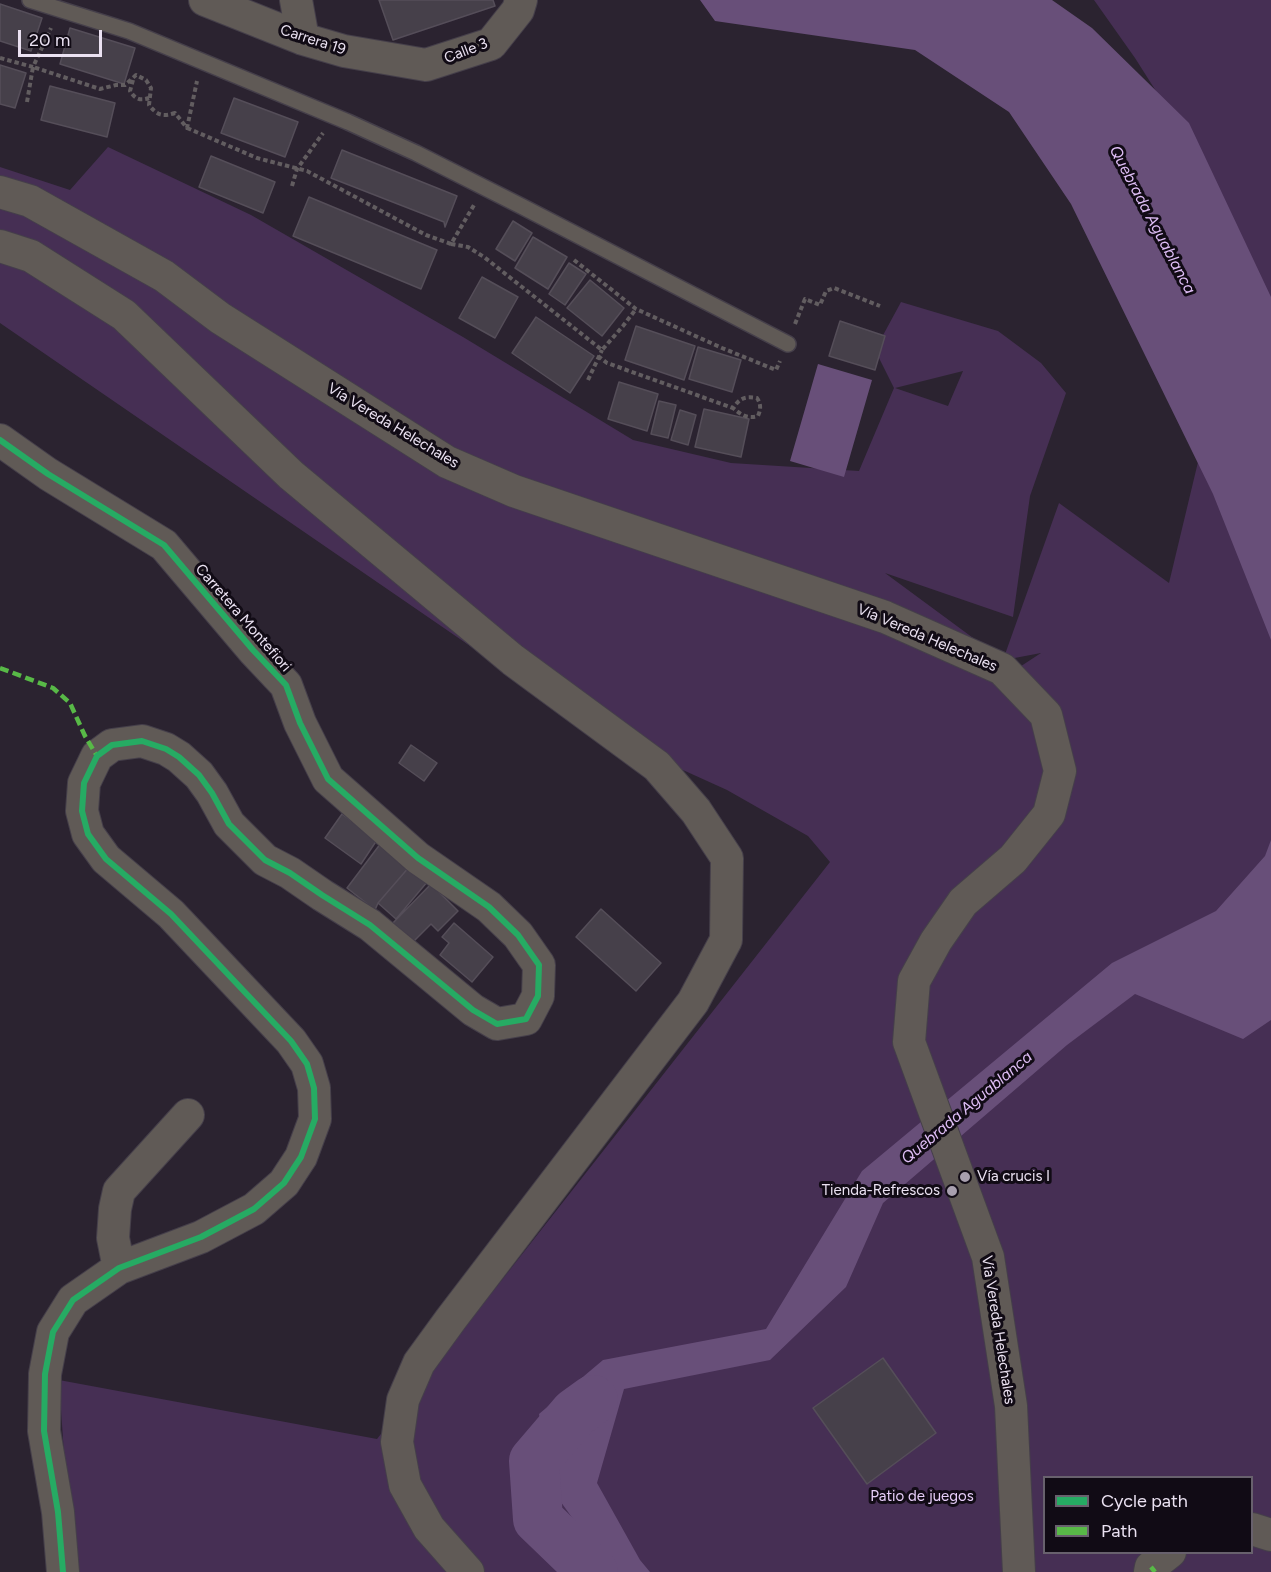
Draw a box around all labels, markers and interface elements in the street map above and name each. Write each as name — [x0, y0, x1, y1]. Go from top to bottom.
scale bar — [21, 18, 105, 56]
street label: Carrera 19 — [278, 21, 348, 59]
text: 20 m — [29, 29, 70, 51]
street label: Calle 3 — [442, 35, 490, 67]
water label: Quebrada Aguablanca — [1105, 143, 1199, 297]
street label: Vía Vereda Helechales — [324, 380, 462, 472]
street label: Carretera Montefiori — [191, 560, 295, 676]
street label: Vía Vereda Helechales — [854, 600, 1000, 676]
water label: Quebrada Aguablanca — [898, 1048, 1036, 1168]
place label: Vía crucis I — [977, 1168, 1050, 1186]
marker: Vía crucis I — [958, 1170, 972, 1184]
place label: Tienda-Refrescos — [822, 1182, 940, 1200]
marker: Tienda-Refrescos — [945, 1184, 959, 1198]
street label: Vía Vereda Helechales — [977, 1254, 1019, 1406]
legend — [1043, 1476, 1253, 1554]
park label: Patio de juegos — [870, 1488, 974, 1506]
text: Cycle path — [1101, 1490, 1188, 1512]
text: Path — [1101, 1520, 1137, 1542]

